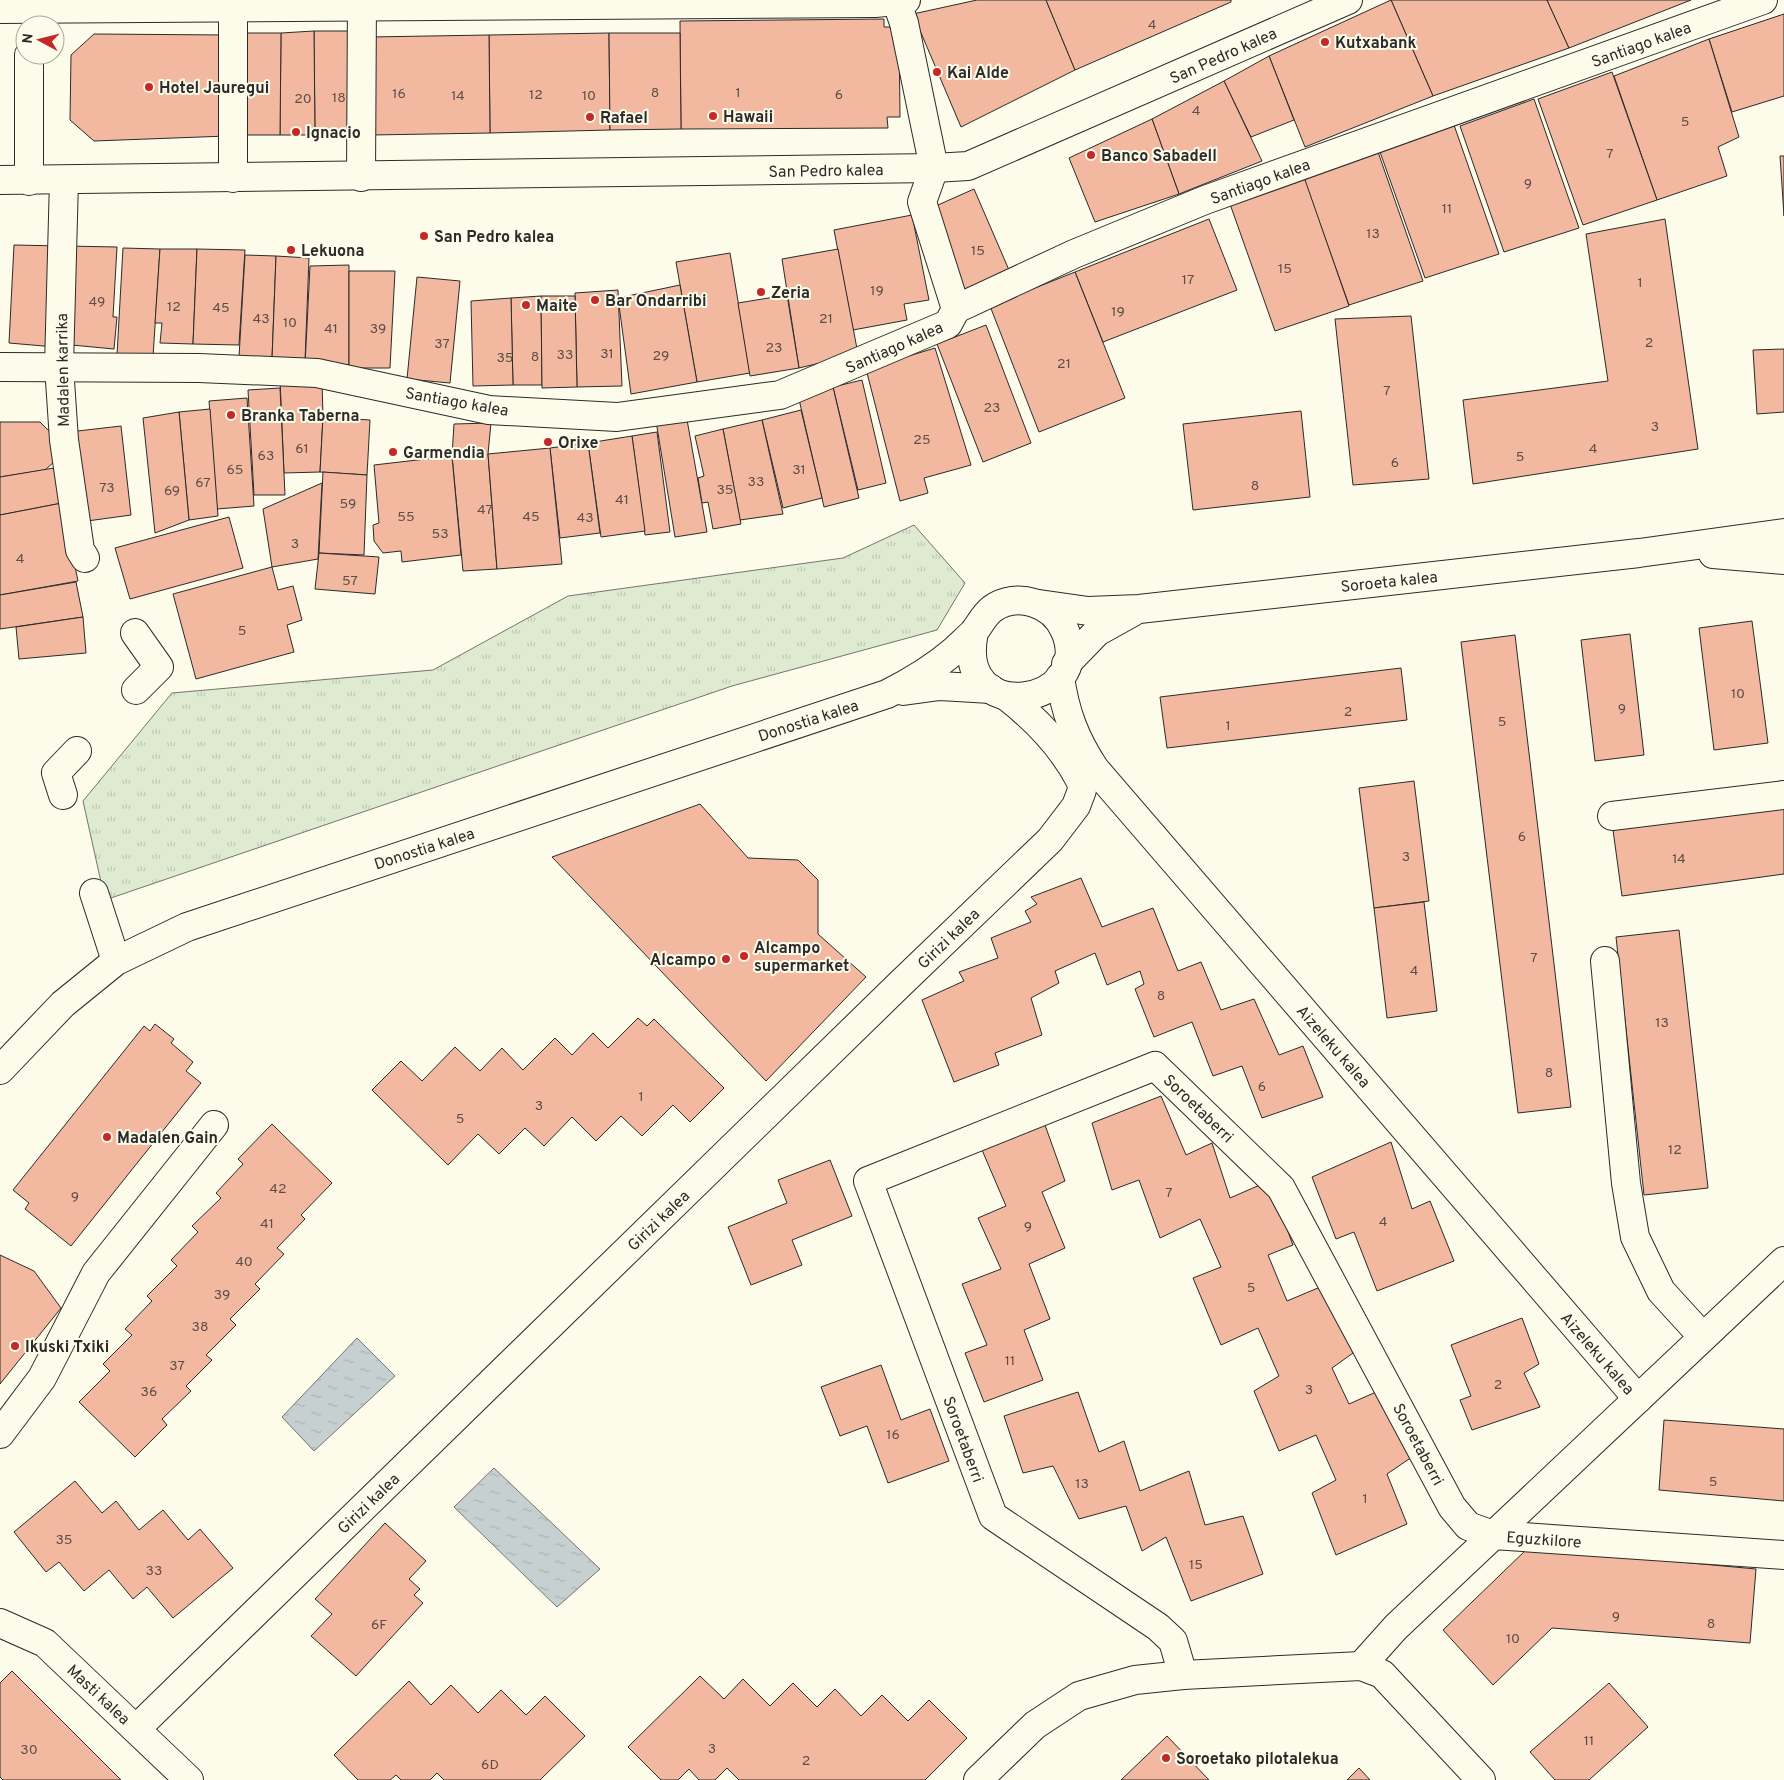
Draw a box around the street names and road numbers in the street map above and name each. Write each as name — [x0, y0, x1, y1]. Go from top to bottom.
street label: Santiago kalea — [1589, 19, 1694, 73]
street label: San Pedro kalea — [1167, 24, 1280, 89]
street label: Santiago kalea — [1208, 156, 1313, 210]
street label: San Pedro kalea — [768, 161, 884, 183]
street label: Madalen karrika — [53, 313, 75, 427]
street label: Santiago kalea — [843, 318, 947, 379]
street label: Santiago kalea — [403, 384, 510, 422]
street label: Soroeta kalea — [1340, 568, 1439, 598]
street label: Donostia kalea — [756, 696, 861, 748]
street label: Donostia kalea — [372, 824, 477, 876]
street label: Girizi kalea — [914, 905, 985, 974]
street label: Aizeleku kalea — [1291, 1002, 1374, 1093]
street label: Soroetaberri — [1158, 1071, 1237, 1148]
street label: Girizi kalea — [624, 1187, 695, 1256]
street label: Aizeleku kalea — [1555, 1309, 1638, 1400]
street label: Soroetaberri — [937, 1394, 987, 1486]
street label: Soroetaberri — [1387, 1400, 1447, 1489]
street label: Girizi kalea — [334, 1470, 405, 1539]
street label: Eguzkilore — [1506, 1528, 1582, 1554]
street label: Masti kalea — [62, 1661, 133, 1730]

